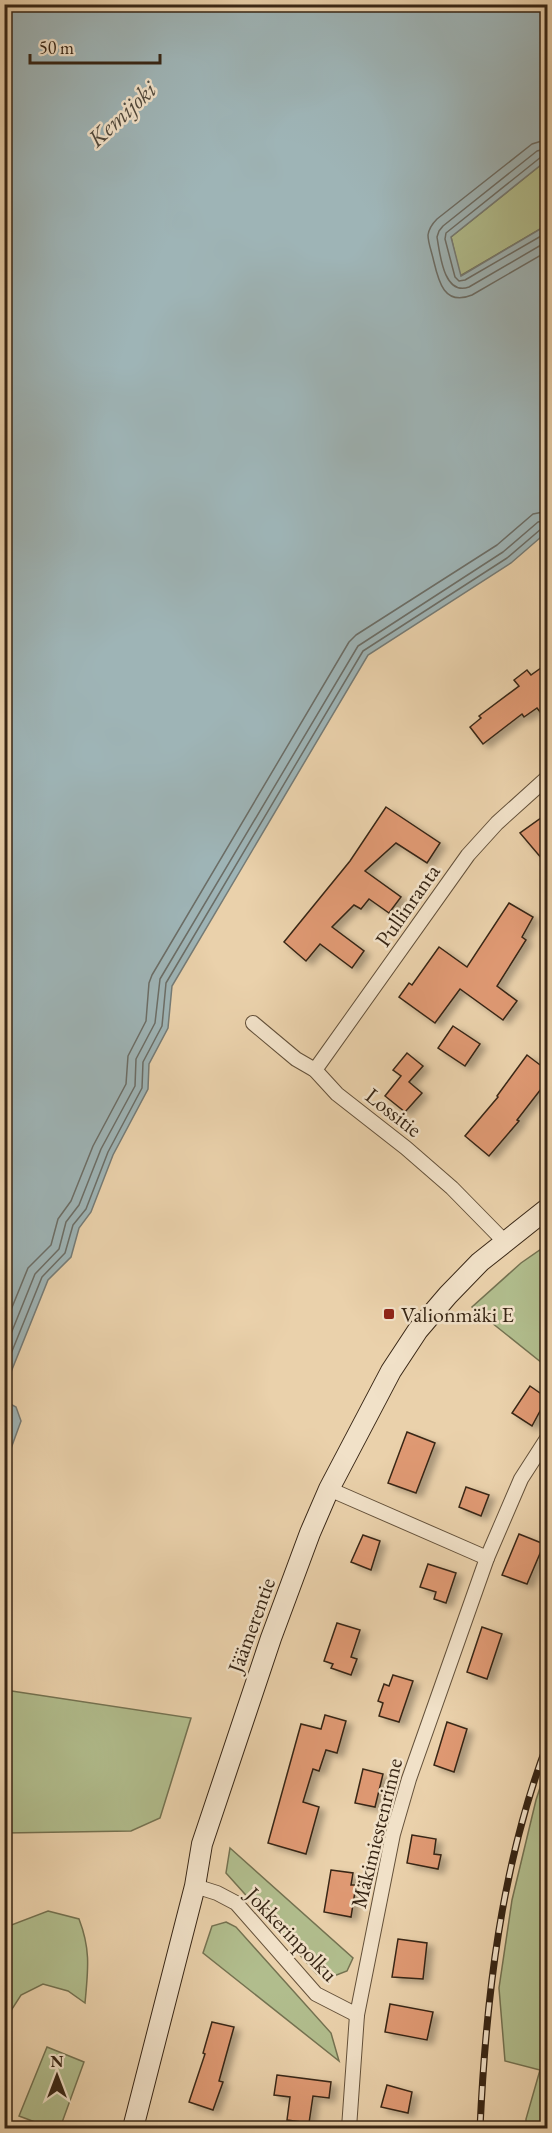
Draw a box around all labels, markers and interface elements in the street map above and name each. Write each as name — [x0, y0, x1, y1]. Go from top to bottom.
scale bar — [30, 27, 160, 65]
text: 50 m — [39, 36, 74, 59]
water label: Kemijoki — [80, 73, 163, 154]
street label: Pullinranta — [368, 858, 447, 952]
street label: Lossitie — [359, 1081, 428, 1144]
place label: Valionmäki E — [401, 1300, 514, 1329]
marker: Valionmäki E — [382, 1307, 396, 1321]
street label: Jäämerentie — [220, 1573, 282, 1679]
street label: Mäkimiestenrinne — [344, 1755, 409, 1911]
street label: Jokkerinpolku — [238, 1879, 344, 1988]
north arrow — [27, 2046, 87, 2106]
text: N — [51, 2051, 64, 2072]

